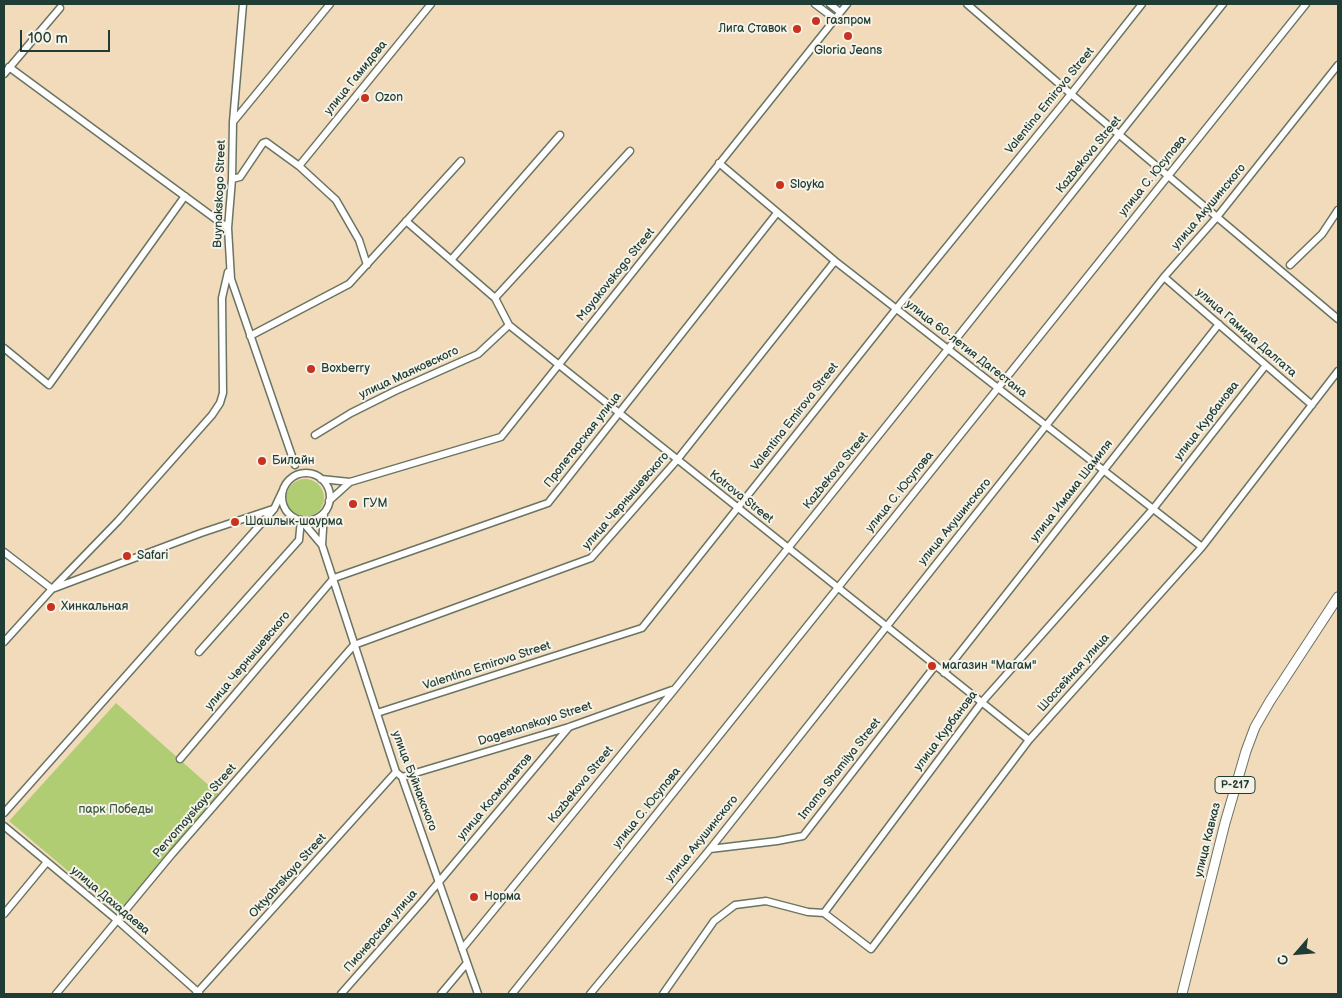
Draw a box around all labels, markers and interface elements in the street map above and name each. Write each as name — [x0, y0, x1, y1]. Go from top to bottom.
place label: газпром — [826, 14, 871, 28]
marker: газпром — [810, 15, 822, 27]
scale bar — [22, 20, 112, 52]
place label: Лига Ставок — [718, 22, 787, 36]
marker: Лига Ставок — [791, 23, 803, 35]
text: 100 m — [28, 29, 68, 48]
marker: Gloria Jeans — [842, 30, 854, 42]
street label: улица Гамидова — [322, 38, 390, 118]
place label: Gloria Jeans — [814, 44, 882, 58]
street label: Valentina Emirova Street — [1003, 45, 1097, 157]
place label: Ozon — [375, 91, 403, 105]
marker: Ozon — [359, 92, 371, 104]
street label: Kazbekova Street — [1053, 114, 1125, 196]
street label: улица С. Юсупова — [1116, 133, 1190, 219]
street label: Buynakskogo Street — [211, 140, 229, 248]
street label: улица Акушинского — [1169, 161, 1249, 253]
place label: Sloyka — [790, 178, 824, 192]
marker: Sloyka — [774, 179, 786, 191]
street label: Mayakovskogo Street — [574, 226, 658, 324]
street label: улица Гамида Далгата — [1193, 285, 1299, 381]
street label: улица 60-летия Дагестана — [902, 297, 1030, 401]
street label: улица Маяковского — [357, 344, 461, 402]
street label: Valentina Emirova Street — [748, 360, 842, 474]
place label: Boxberry — [321, 362, 370, 376]
marker: Boxberry — [305, 363, 317, 375]
street label: улица Курбанова — [1172, 379, 1242, 463]
street label: Пролетарская улица — [541, 390, 625, 490]
street label: Kazbekova Street — [800, 430, 872, 512]
street label: улица Имама Шамиля — [1028, 437, 1116, 545]
street label: улица Чернышевского — [580, 449, 672, 553]
street label: улица С. Юсупова — [863, 449, 937, 535]
place label: Билайн — [272, 454, 315, 468]
marker: Билайн — [256, 455, 268, 467]
street label: Kotrova Street — [706, 467, 776, 527]
street label: улица Акушинского — [916, 476, 994, 568]
place label: ГУМ — [363, 497, 387, 511]
marker: ГУМ — [347, 498, 359, 510]
place label: Шашлык-шаурма — [245, 515, 343, 529]
marker: Шашлык-шаурма — [229, 516, 241, 528]
place label: Safari — [137, 549, 168, 563]
marker: Safari — [121, 550, 133, 562]
place label: Хинкальная — [61, 600, 128, 614]
marker: Хинкальная — [45, 601, 57, 613]
street label: улица Чернышевского — [202, 609, 294, 713]
street label: Шоссейная улица — [1035, 631, 1113, 715]
street label: Valentina Emirova Street — [421, 639, 553, 693]
place label: магазин "Магам" — [942, 659, 1036, 673]
marker: магазин "Магам" — [926, 660, 938, 672]
street label: улица Курбанова — [911, 688, 981, 774]
street label: Dagestanskaya Street — [476, 699, 594, 749]
street label: Imama Shamilya Street — [796, 715, 884, 823]
street label: улица Буйнакского — [388, 729, 440, 833]
street label: Kazbekova Street — [545, 744, 617, 826]
street label: улица Космонавтов — [455, 751, 535, 843]
street label: Pervomayskaya Street — [150, 761, 240, 861]
street label: улица С. Юсупова — [610, 765, 684, 851]
road number: Р-217 — [1215, 776, 1255, 794]
street label: улица Акушинского — [663, 793, 741, 885]
street label: улица Кавказ — [1192, 801, 1224, 879]
park label: парк Победы — [79, 803, 153, 817]
street label: Oktyabrskaya Street — [246, 831, 330, 921]
street label: улица Дахадаева — [68, 864, 152, 938]
street label: Пионерская улица — [341, 887, 421, 975]
place label: Норма — [484, 890, 521, 904]
marker: Норма — [468, 891, 480, 903]
north arrow — [1272, 928, 1322, 978]
text: С — [1273, 952, 1293, 968]

